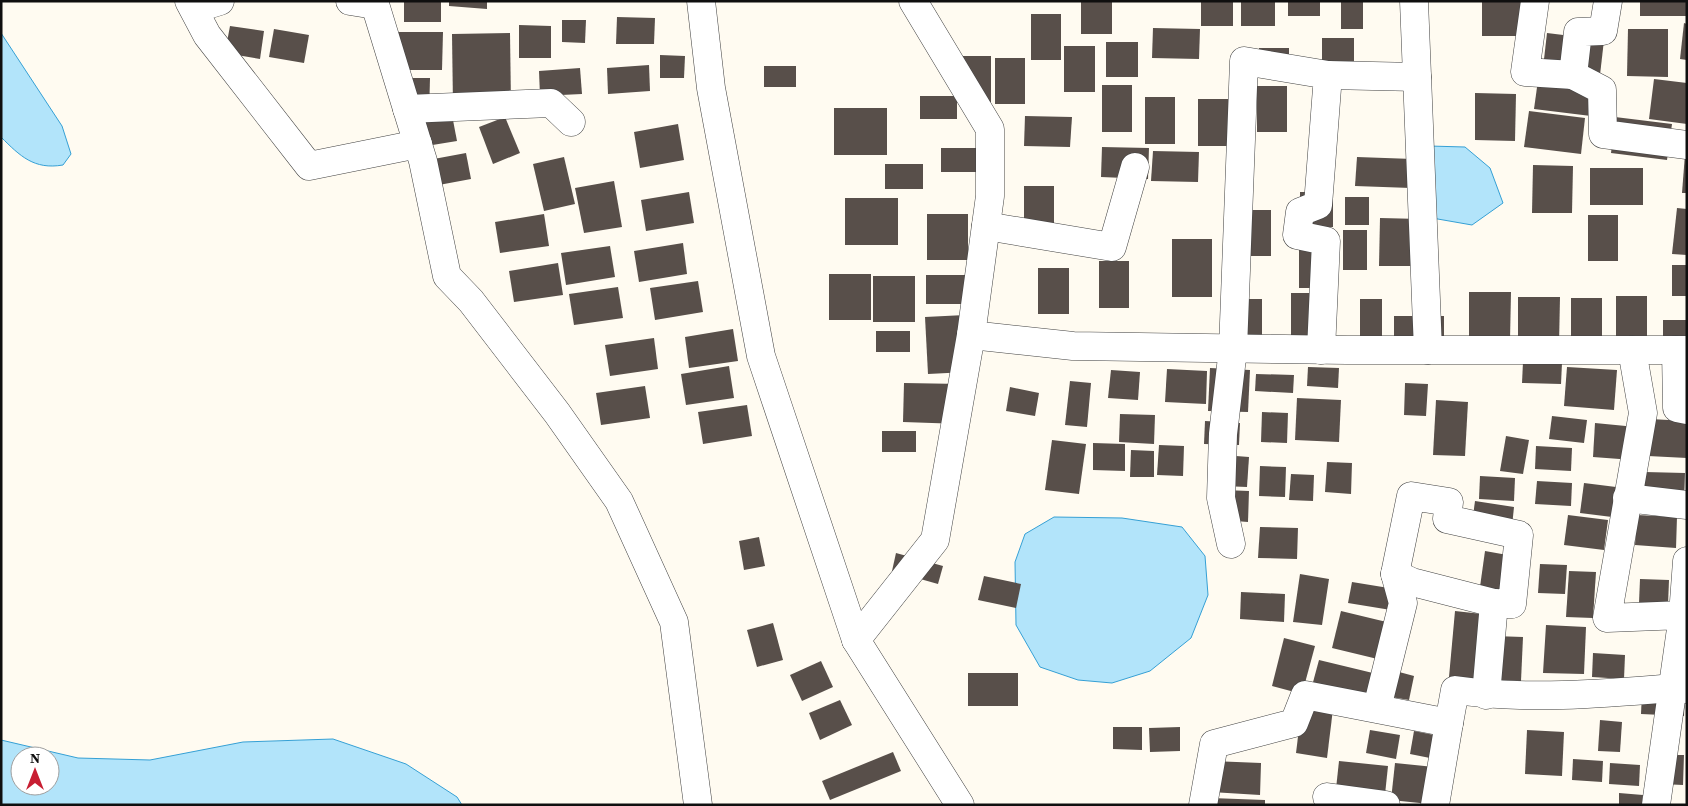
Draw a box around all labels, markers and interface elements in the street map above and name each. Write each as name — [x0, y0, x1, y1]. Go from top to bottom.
north arrow — [10, 746, 60, 796]
text: N — [30, 748, 40, 768]

